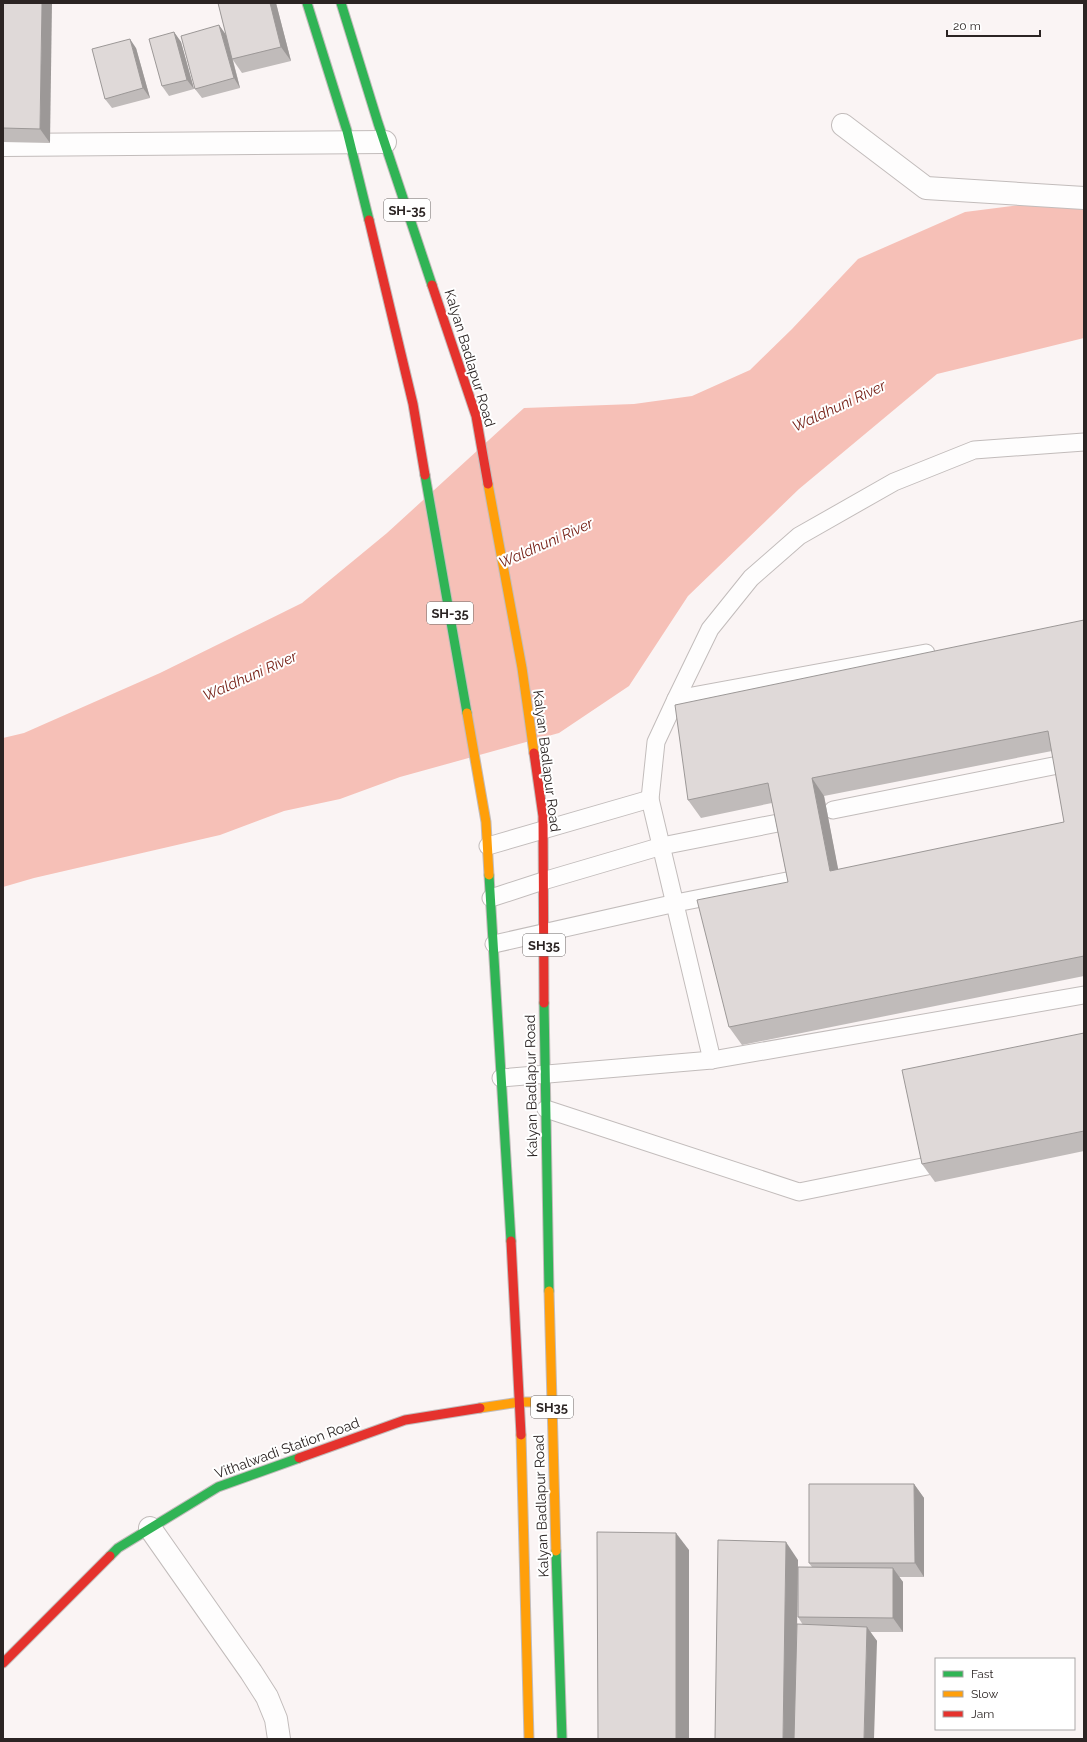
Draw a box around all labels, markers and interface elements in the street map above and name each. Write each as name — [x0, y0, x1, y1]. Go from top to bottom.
scale bar — [947, 12, 1040, 38]
text: 20 m — [953, 19, 981, 33]
road number: SH-35 — [384, 199, 430, 221]
street label: Kalyan Badlapur Road — [441, 287, 499, 429]
water label: Waldhuni River — [789, 376, 889, 436]
water label: Waldhuni River — [496, 514, 597, 572]
road number: SH-35 — [427, 602, 473, 624]
water label: Waldhuni River — [200, 647, 301, 705]
street label: Kalyan Badlapur Road — [530, 689, 564, 833]
road number: SH35 — [523, 934, 565, 956]
street label: Kalyan Badlapur Road — [522, 1014, 540, 1158]
road number: SH35 — [531, 1396, 573, 1418]
street label: Vithalwadi Station Road — [212, 1414, 362, 1482]
street label: Kalyan Badlapur Road — [531, 1434, 551, 1578]
legend — [935, 1658, 1075, 1730]
text: Fast — [971, 1667, 994, 1681]
text: Slow — [971, 1687, 998, 1701]
text: Jam — [971, 1707, 994, 1721]

